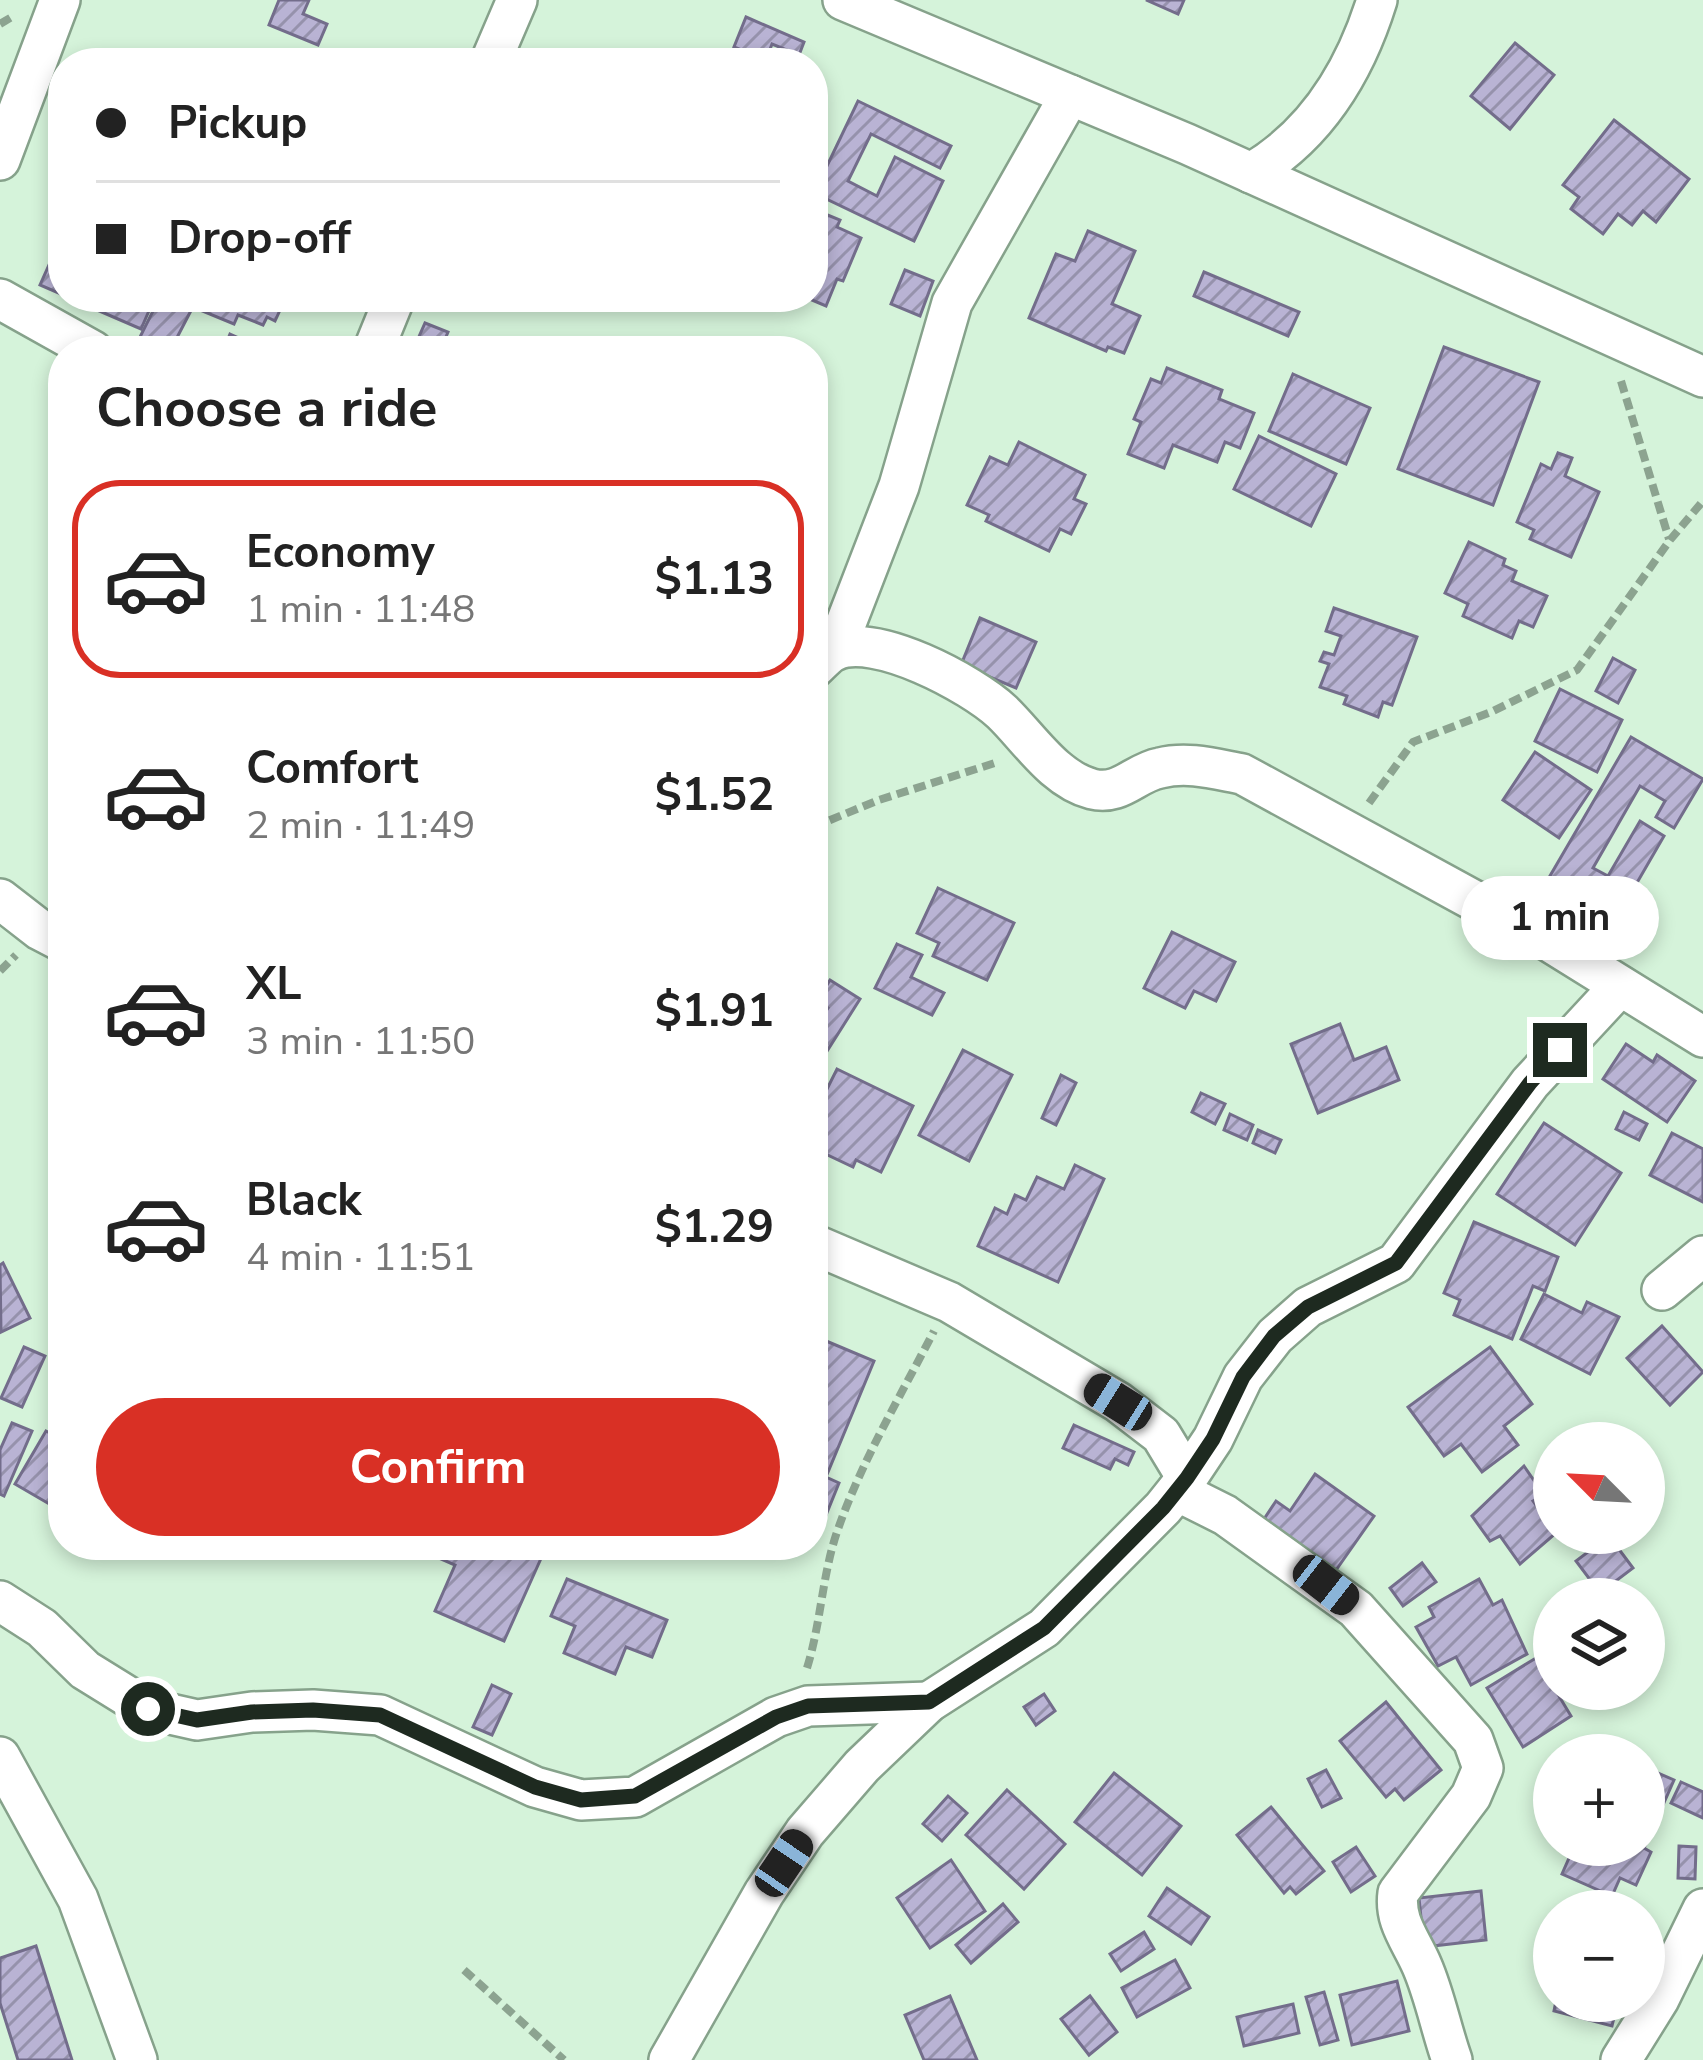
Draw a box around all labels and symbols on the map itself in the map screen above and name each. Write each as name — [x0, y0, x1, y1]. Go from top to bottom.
callout: 1 min — [1461, 876, 1659, 960]
route end — [1533, 1023, 1587, 1077]
car — [1078, 1368, 1158, 1436]
north arrow — [1533, 1422, 1665, 1554]
car — [1287, 1549, 1365, 1621]
route start — [121, 1682, 175, 1736]
car — [749, 1823, 819, 1903]

